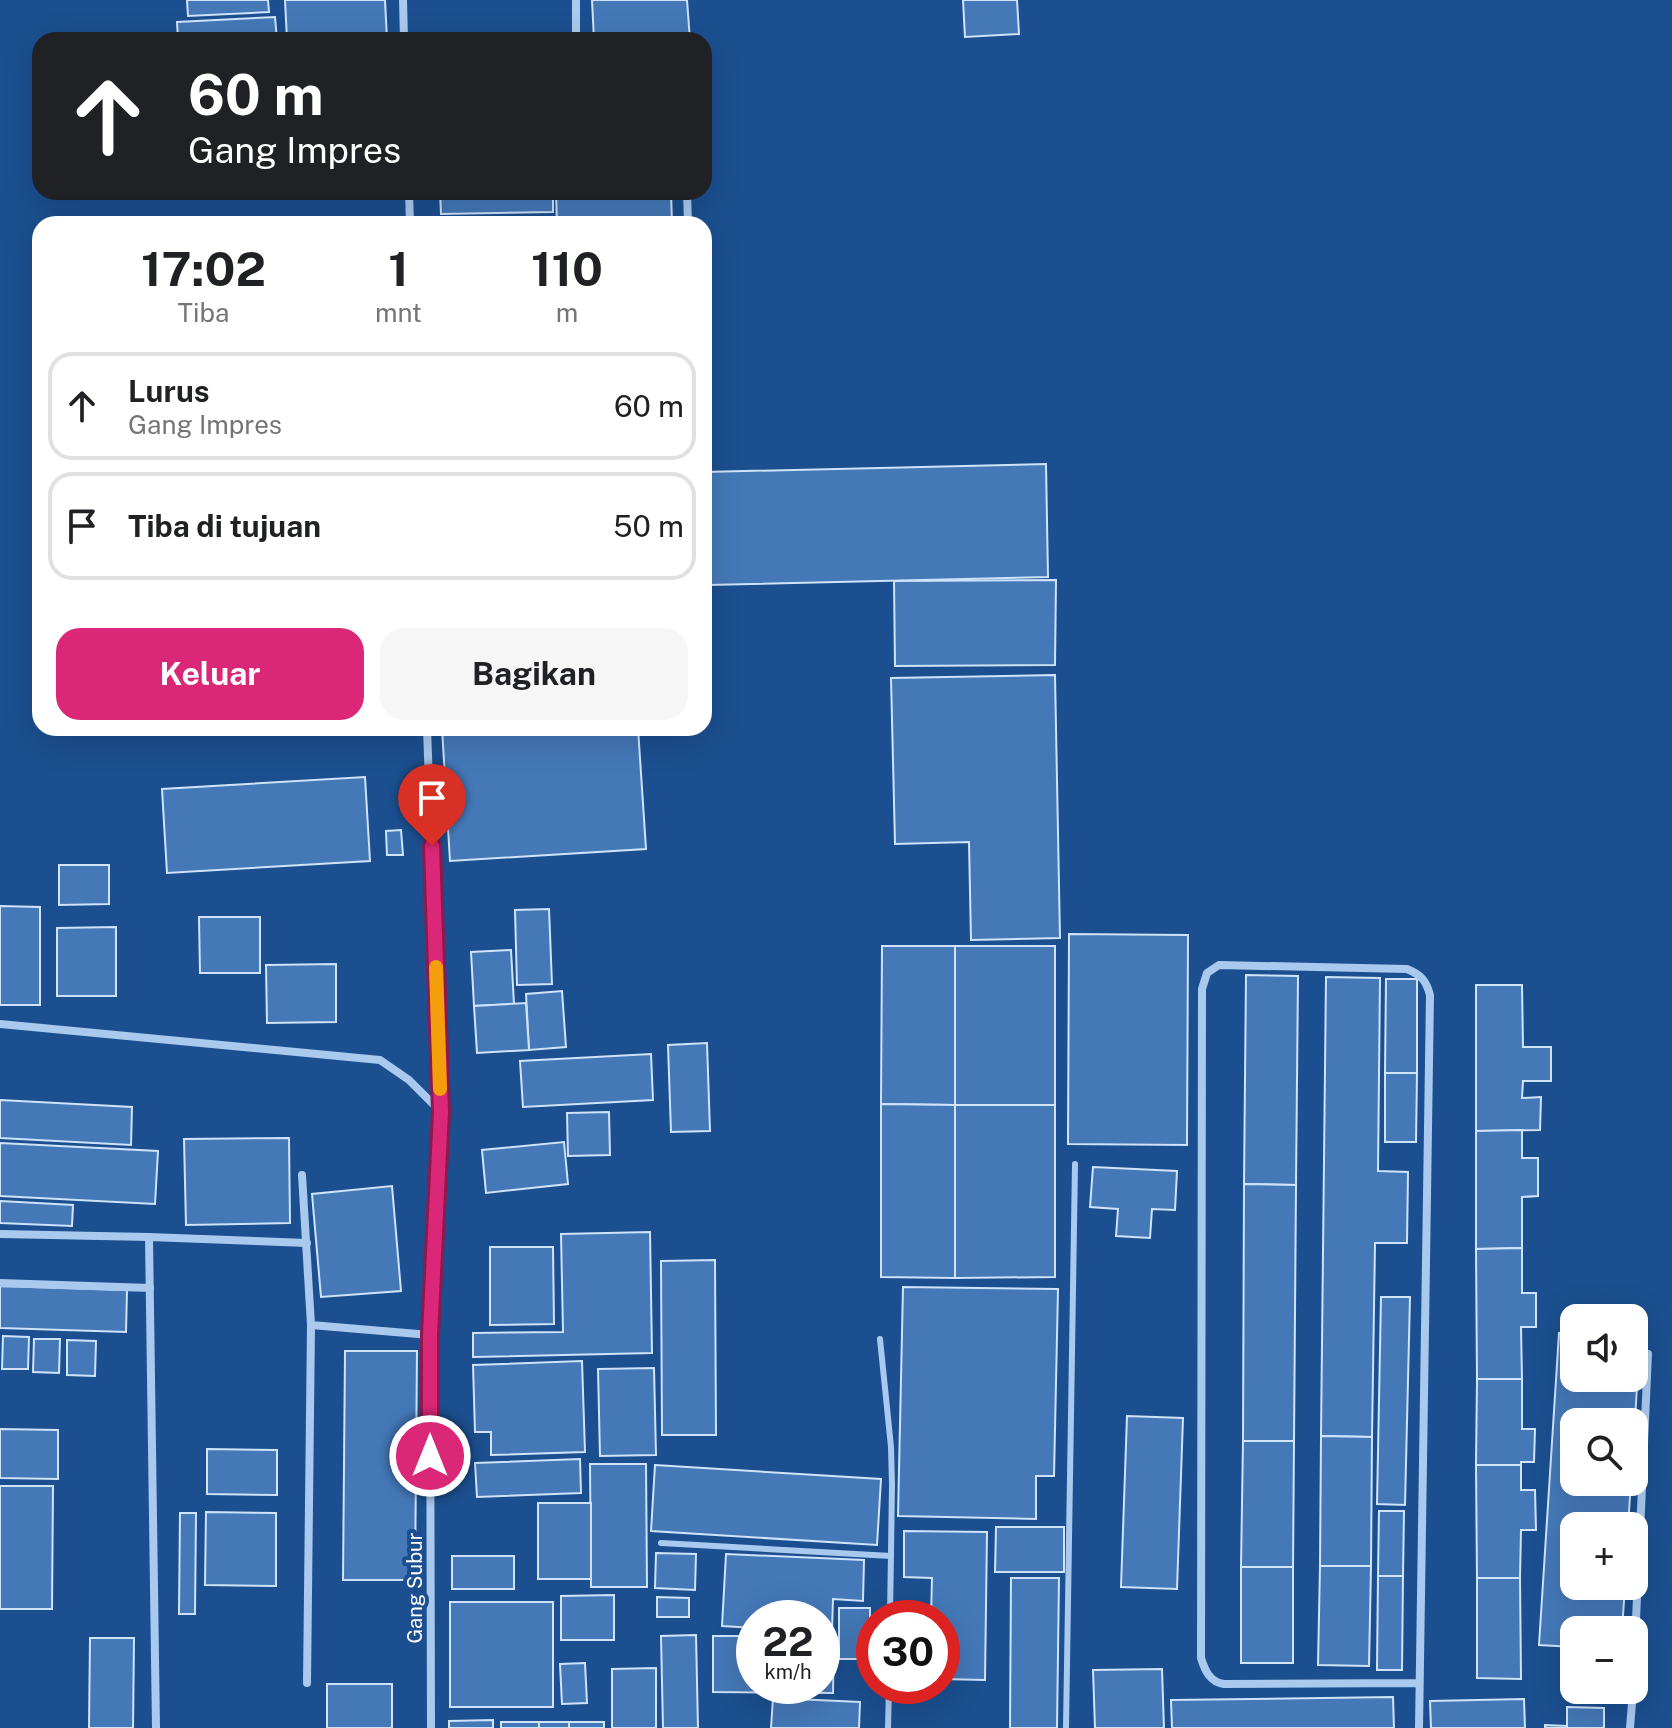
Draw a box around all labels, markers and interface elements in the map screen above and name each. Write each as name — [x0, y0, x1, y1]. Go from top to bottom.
text: 60 m — [188, 62, 324, 128]
icon: ahead — [56, 64, 160, 168]
text: Gang Impres — [188, 129, 401, 171]
text: 17:02 — [141, 240, 266, 297]
text: 1 — [388, 240, 409, 297]
text: 110 — [531, 240, 603, 297]
text: Tiba — [178, 297, 229, 328]
text: mnt — [375, 297, 422, 328]
text: m — [556, 297, 578, 328]
text: Lurus — [128, 373, 210, 409]
icon: ahead — [60, 384, 104, 428]
text: 60 m — [614, 388, 684, 424]
text: Gang Impres — [128, 409, 282, 440]
icon: arrive — [60, 504, 104, 548]
text: Tiba di tujuan — [128, 508, 321, 544]
text: 50 m — [613, 508, 684, 544]
button: Keluar — [56, 628, 364, 720]
button: Bagikan — [380, 628, 688, 720]
pin — [398, 764, 466, 846]
icon: arrive — [410, 776, 454, 820]
map controls — [1560, 1304, 1648, 1704]
button: sound — [1560, 1304, 1648, 1392]
button: search — [1560, 1408, 1648, 1496]
position arrow — [388, 1414, 472, 1498]
button: + — [1560, 1512, 1648, 1600]
street label: Gang Subur — [403, 1532, 427, 1644]
speed limit sign: 30 — [856, 1600, 960, 1704]
button: − — [1560, 1616, 1648, 1704]
text: 22 — [763, 1618, 813, 1665]
text: km/h — [764, 1660, 812, 1684]

